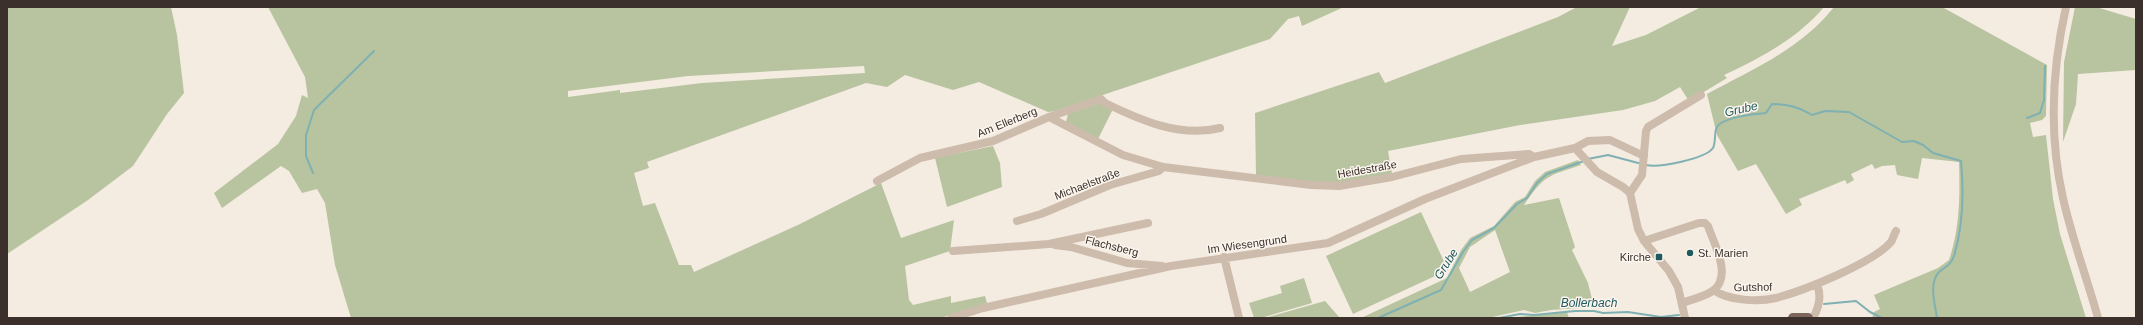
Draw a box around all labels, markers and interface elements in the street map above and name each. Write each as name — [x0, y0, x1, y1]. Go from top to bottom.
water label: Grube — [1723, 98, 1759, 120]
street label: Am Ellerberg — [975, 105, 1039, 139]
street label: Heidestraße — [1336, 158, 1398, 180]
street label: Michaelstraße — [1053, 166, 1121, 202]
street label: Im Wiesengrund — [1207, 232, 1287, 256]
street label: Flachsberg — [1084, 234, 1140, 258]
water label: Grube — [1431, 246, 1461, 282]
place label: St. Marien — [1698, 247, 1748, 259]
marker: St. Marien — [1685, 248, 1695, 258]
place label: Kirche — [1620, 251, 1651, 263]
marker: Kirche — [1654, 252, 1664, 262]
street label: Gutshof — [1734, 281, 1773, 293]
water label: Bollerbach — [1561, 296, 1618, 310]

